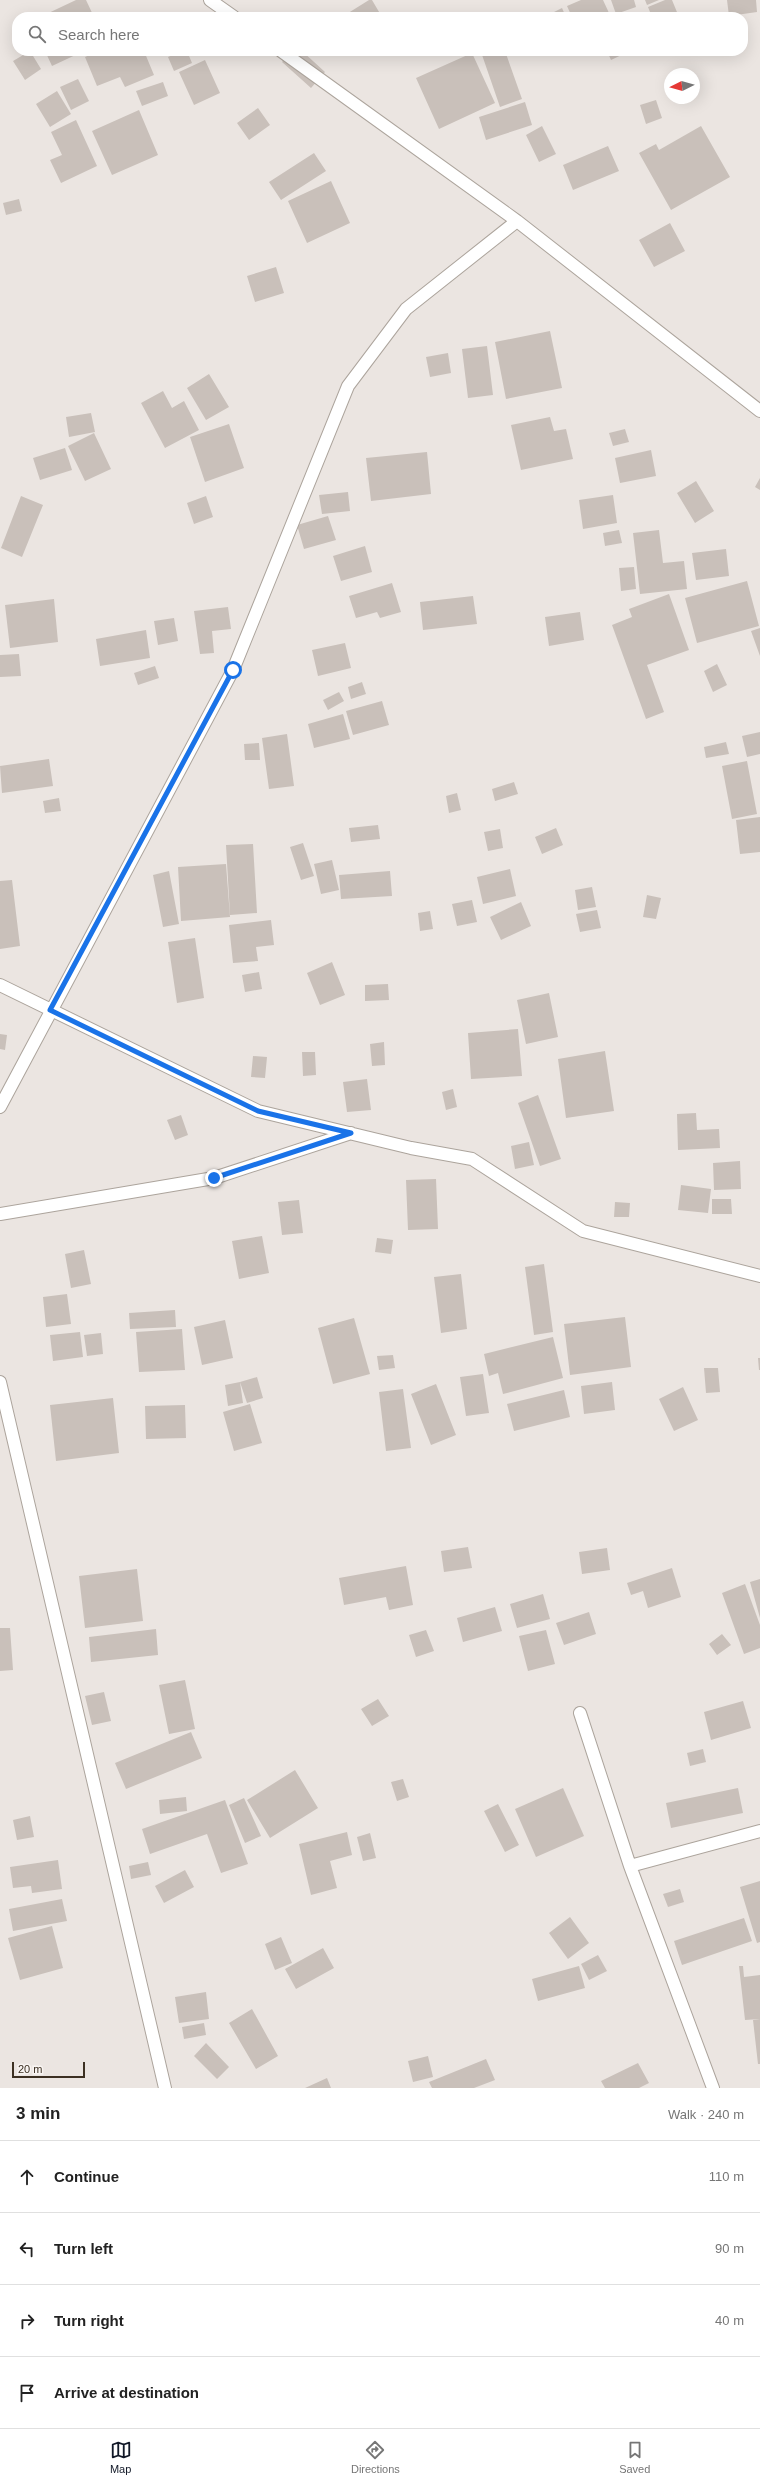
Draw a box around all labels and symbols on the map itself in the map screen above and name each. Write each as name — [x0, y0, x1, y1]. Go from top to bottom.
north arrow — [664, 68, 700, 104]
route start — [224, 661, 242, 679]
route end — [205, 1169, 223, 1187]
scale bar — [12, 2060, 85, 2079]

